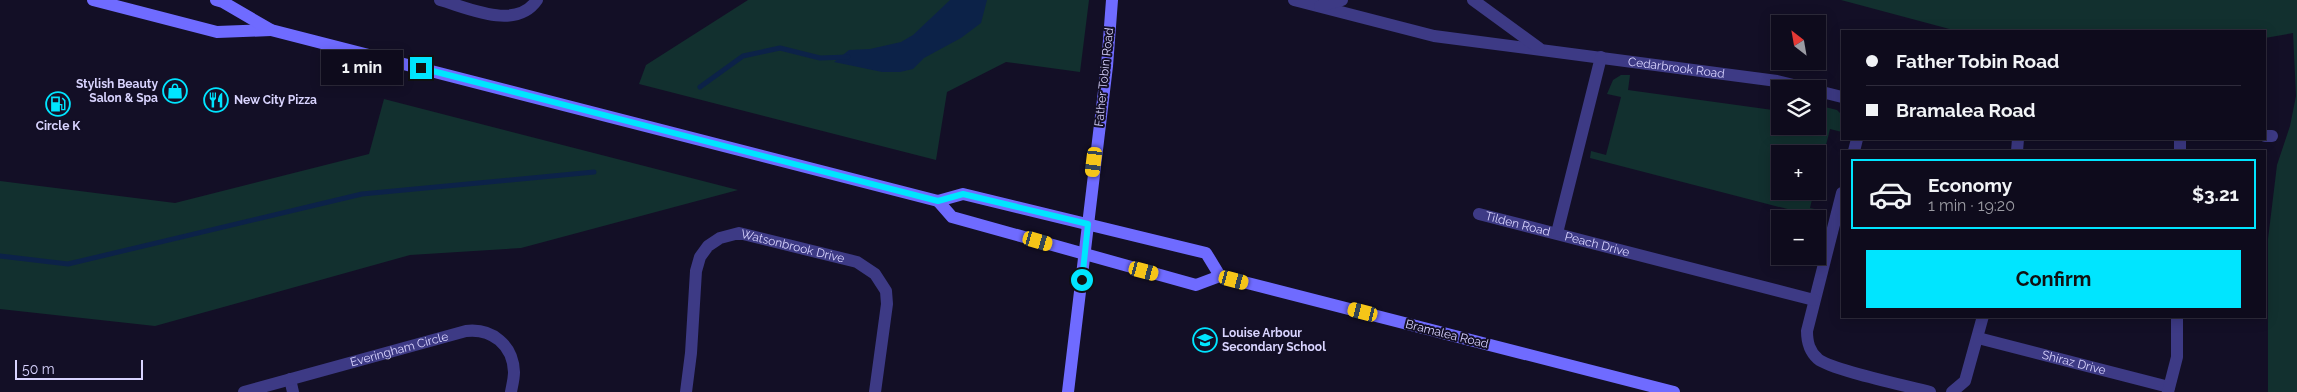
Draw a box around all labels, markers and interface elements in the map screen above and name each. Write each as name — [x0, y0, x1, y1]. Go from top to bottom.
north arrow — [1771, 15, 1826, 70]
map controls — [1771, 15, 1826, 265]
street label: Father Tobin Road — [1092, 27, 1116, 127]
callout: 1 min — [321, 50, 404, 86]
text: Father Tobin Road — [1896, 50, 2059, 72]
street label: Cedarbrook Road — [1627, 55, 1726, 81]
route end — [410, 57, 432, 79]
text: 1 min — [342, 58, 382, 77]
place label: Stylish Beauty Salon & Spa — [76, 77, 158, 105]
shop icon: Stylish Beauty Salon & Spa — [162, 78, 188, 104]
button: layers — [1771, 80, 1826, 135]
restaurant icon: New City Pizza — [203, 87, 229, 113]
fuel station icon: Circle K — [45, 91, 71, 117]
place label: New City Pizza — [234, 93, 317, 107]
text: Bramalea Road — [1896, 99, 2036, 121]
place label: Circle K — [36, 119, 81, 133]
button: + — [1771, 145, 1826, 200]
car — [1084, 146, 1103, 178]
icon: car — [1868, 172, 1913, 217]
text: Economy — [1928, 174, 2012, 196]
text: $3.21 — [2192, 183, 2239, 205]
text: 1 min · 19:20 — [1928, 196, 2015, 215]
street label: Tilden Road — [1484, 209, 1552, 239]
button: − — [1771, 210, 1826, 265]
street label: Watsonbrook Drive — [739, 227, 846, 266]
street label: Peach Drive — [1563, 229, 1631, 259]
car — [1021, 230, 1054, 252]
button: Confirm — [1866, 250, 2241, 308]
car — [1127, 260, 1160, 282]
route start — [1071, 269, 1093, 291]
car — [1217, 269, 1250, 291]
car — [1346, 301, 1379, 323]
street label: Bramalea Road — [1404, 317, 1490, 351]
place label: Louise Arbour Secondary School — [1222, 326, 1326, 354]
school or university icon: Louise Arbour Secondary School — [1192, 327, 1218, 353]
street label: Everingham Circle — [349, 329, 450, 369]
street label: Shiraz Drive — [2041, 348, 2107, 377]
scale bar — [15, 357, 142, 380]
text: 50 m — [22, 361, 55, 377]

